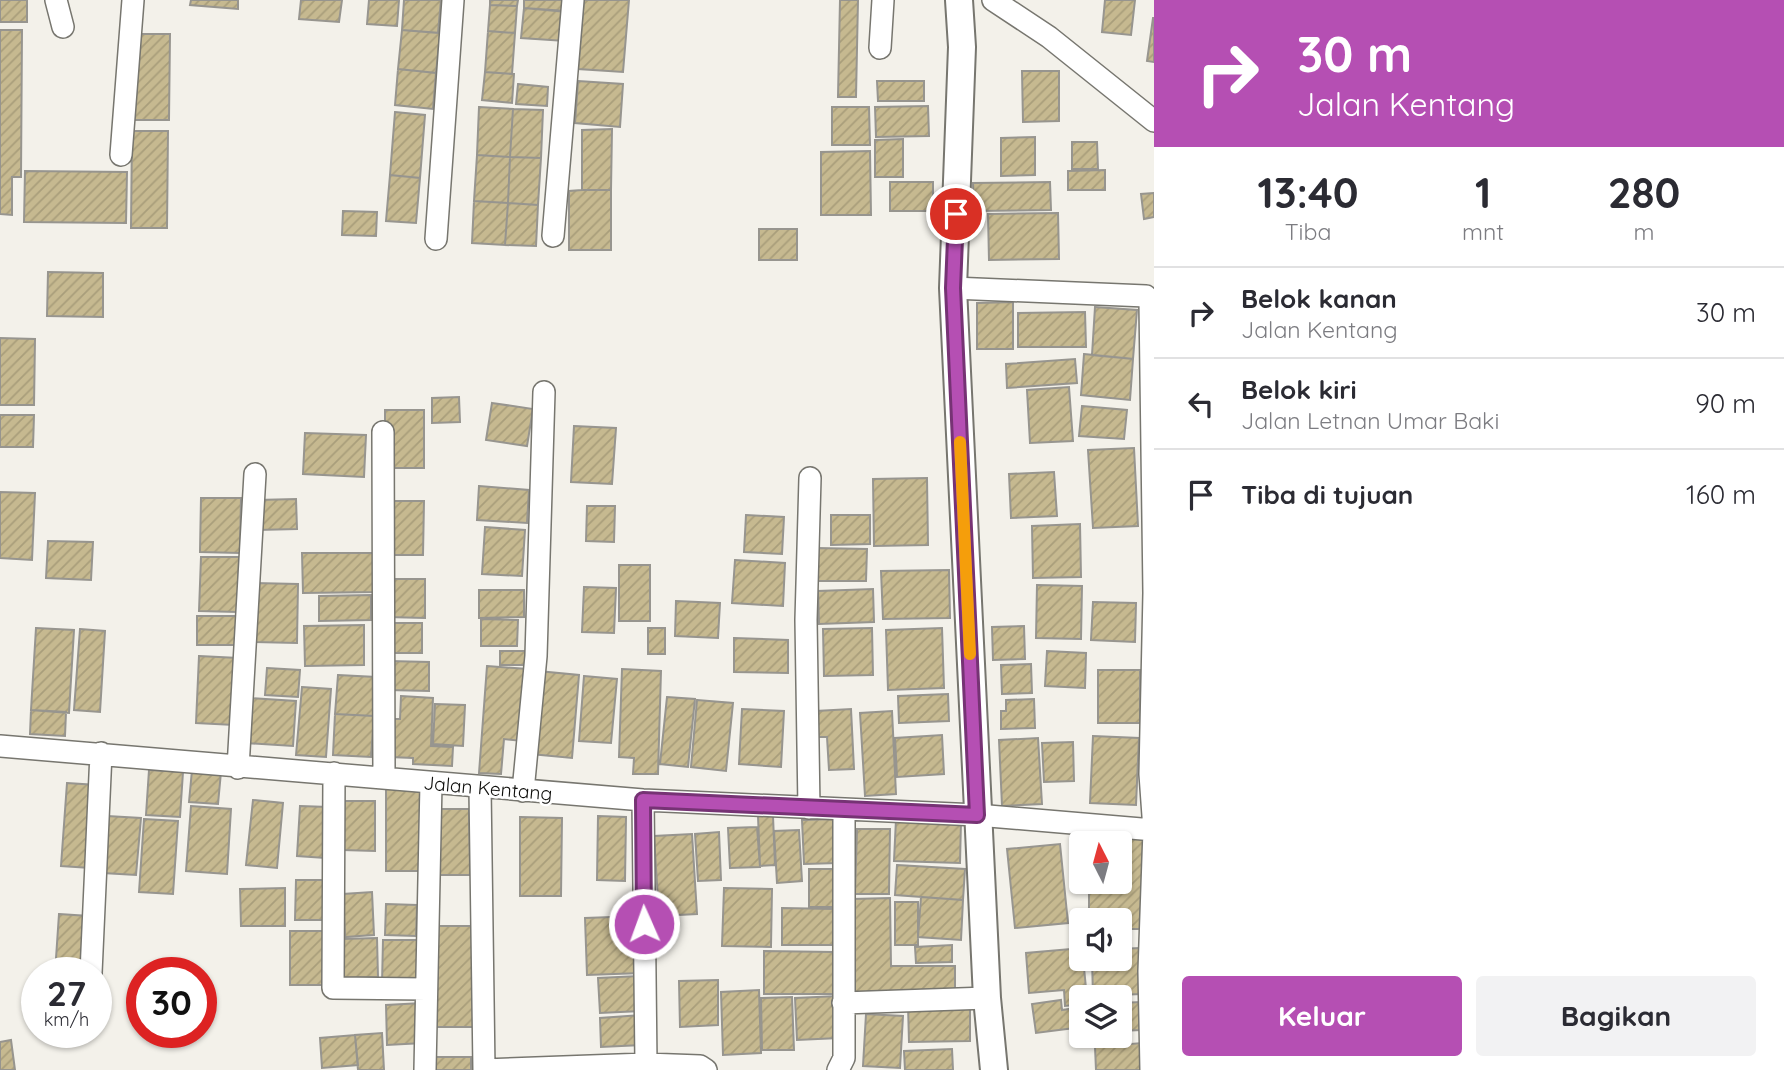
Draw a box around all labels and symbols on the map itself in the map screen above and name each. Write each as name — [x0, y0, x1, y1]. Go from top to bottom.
pin — [926, 184, 986, 244]
street label: Jalan Kentang — [423, 770, 553, 806]
north arrow — [1069, 831, 1132, 894]
position arrow — [607, 887, 681, 961]
speed limit sign: 30 — [126, 957, 217, 1048]

